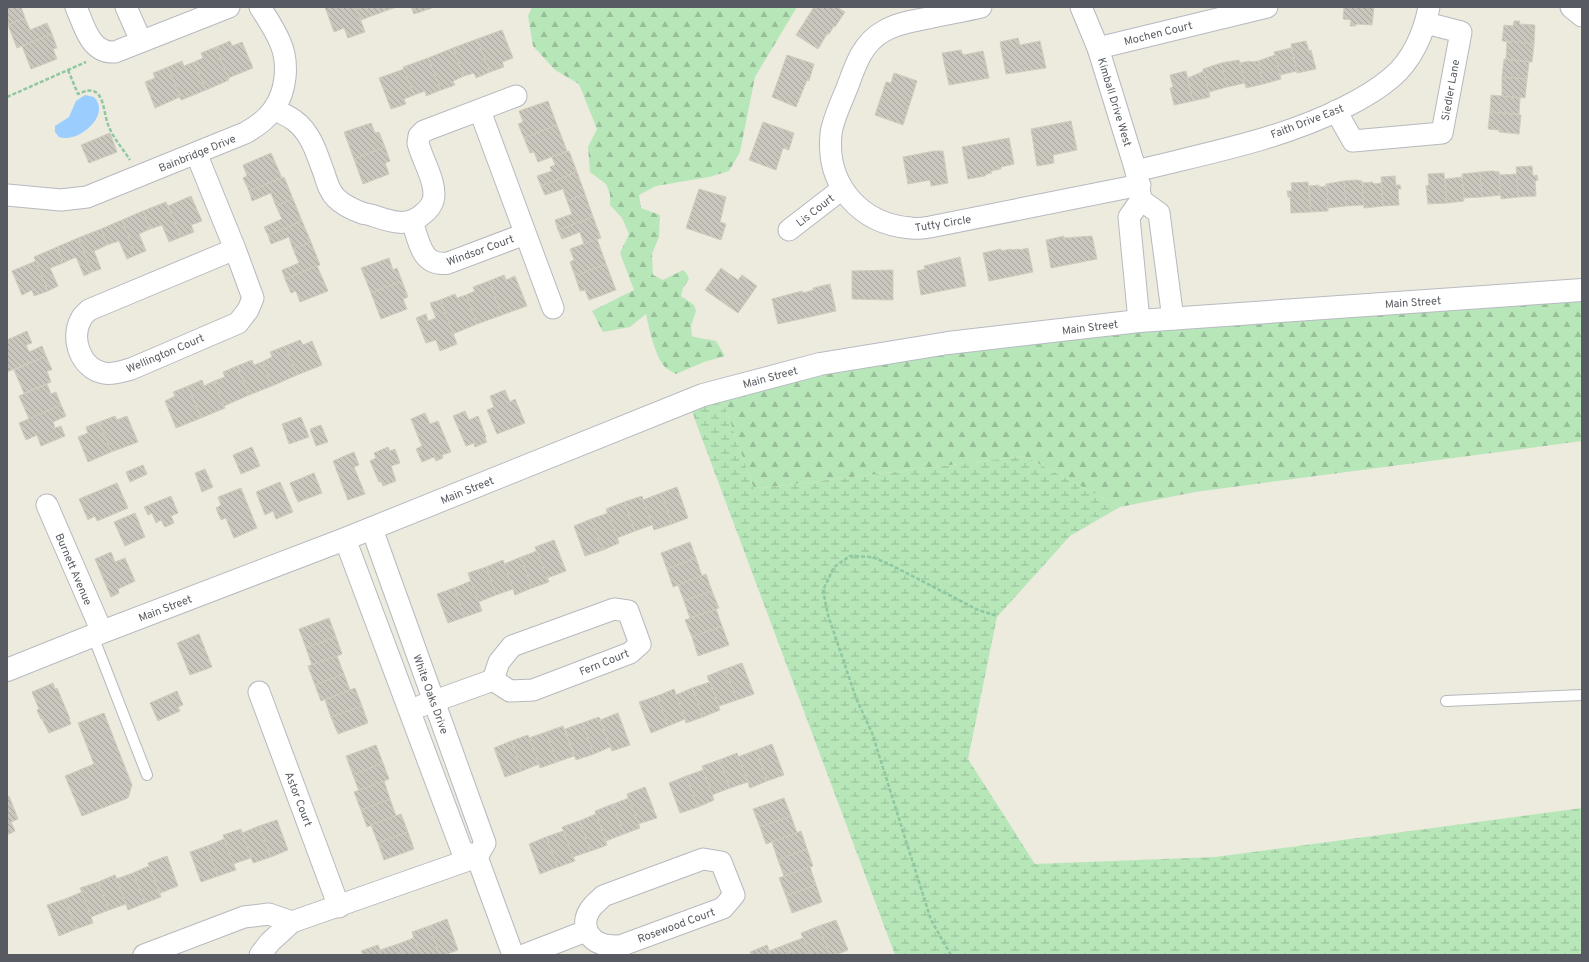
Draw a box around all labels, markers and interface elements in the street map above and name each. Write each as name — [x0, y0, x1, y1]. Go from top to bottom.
street label: Mochen Court — [1123, 19, 1194, 49]
street label: Kimball Drive West — [1094, 56, 1134, 148]
street label: Siedler Lane — [1439, 58, 1463, 122]
street label: Faith Drive East — [1269, 102, 1346, 142]
street label: Bainbridge Drive — [157, 132, 238, 176]
street label: Lis Court — [794, 191, 838, 230]
street label: Tutty Circle — [914, 213, 972, 235]
street label: Windsor Court — [445, 232, 516, 270]
street label: Main Street — [1385, 294, 1442, 312]
street label: Main Street — [1061, 318, 1119, 338]
street label: Wellington Court — [124, 331, 206, 377]
street label: Main Street — [741, 364, 799, 392]
street label: Main Street — [439, 474, 496, 508]
street label: Burnett Avenue — [52, 531, 95, 608]
street label: Main Street — [137, 592, 194, 626]
street label: Fern Court — [577, 647, 631, 679]
street label: White Oaks Drive — [409, 653, 451, 736]
street label: Astor Court — [281, 770, 315, 829]
street label: Rosewood Court — [636, 905, 717, 946]

